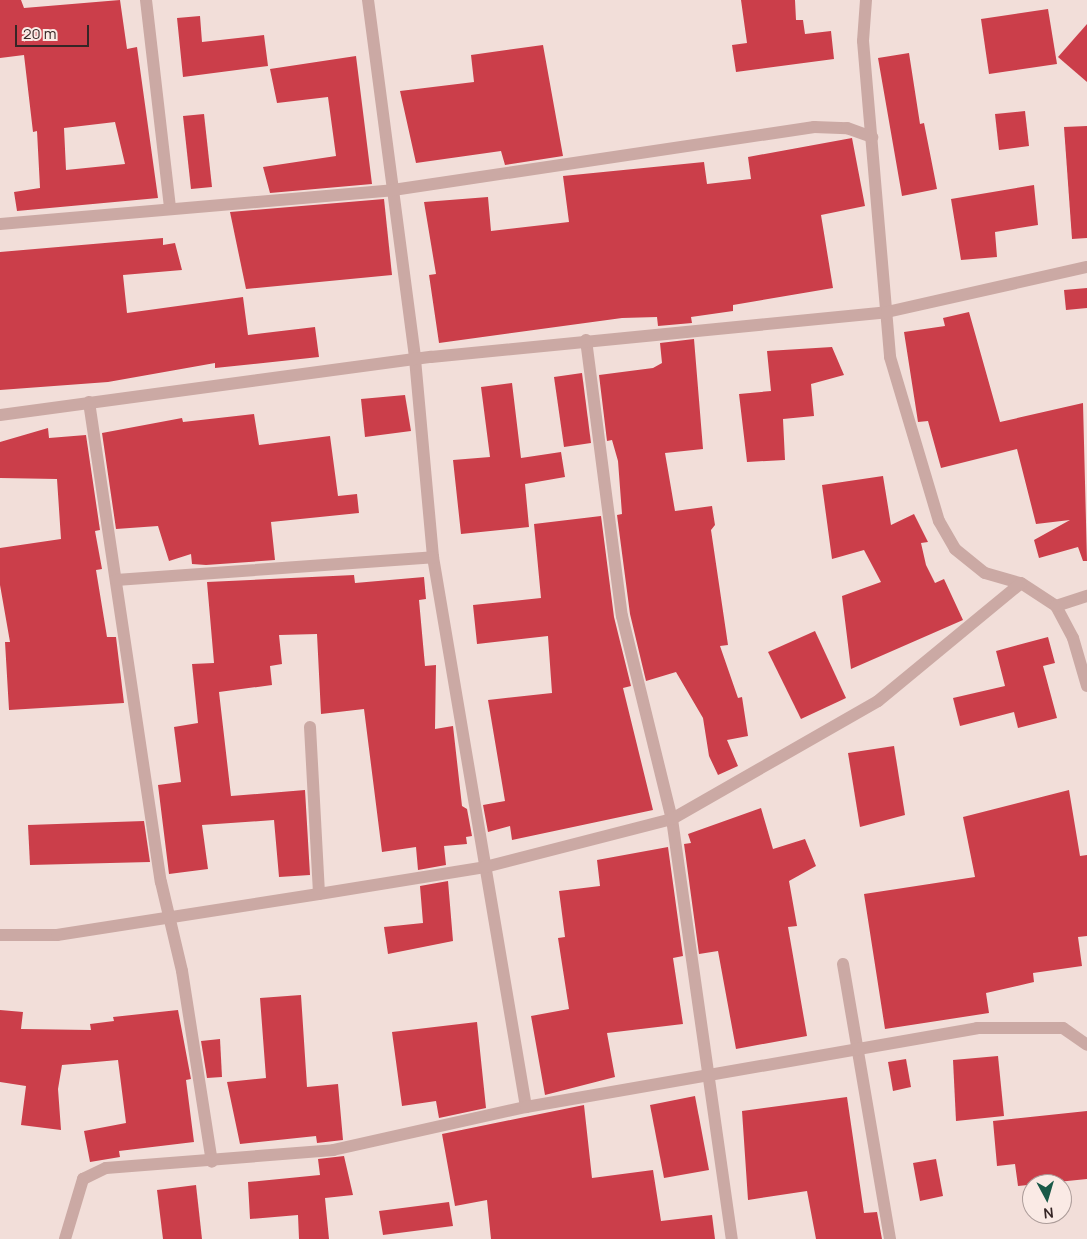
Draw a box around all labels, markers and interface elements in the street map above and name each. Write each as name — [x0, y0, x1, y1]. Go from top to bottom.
scale bar — [18, 15, 91, 47]
text: 20 m — [23, 23, 56, 44]
north arrow — [1022, 1174, 1072, 1224]
text: N — [1043, 1203, 1055, 1223]

